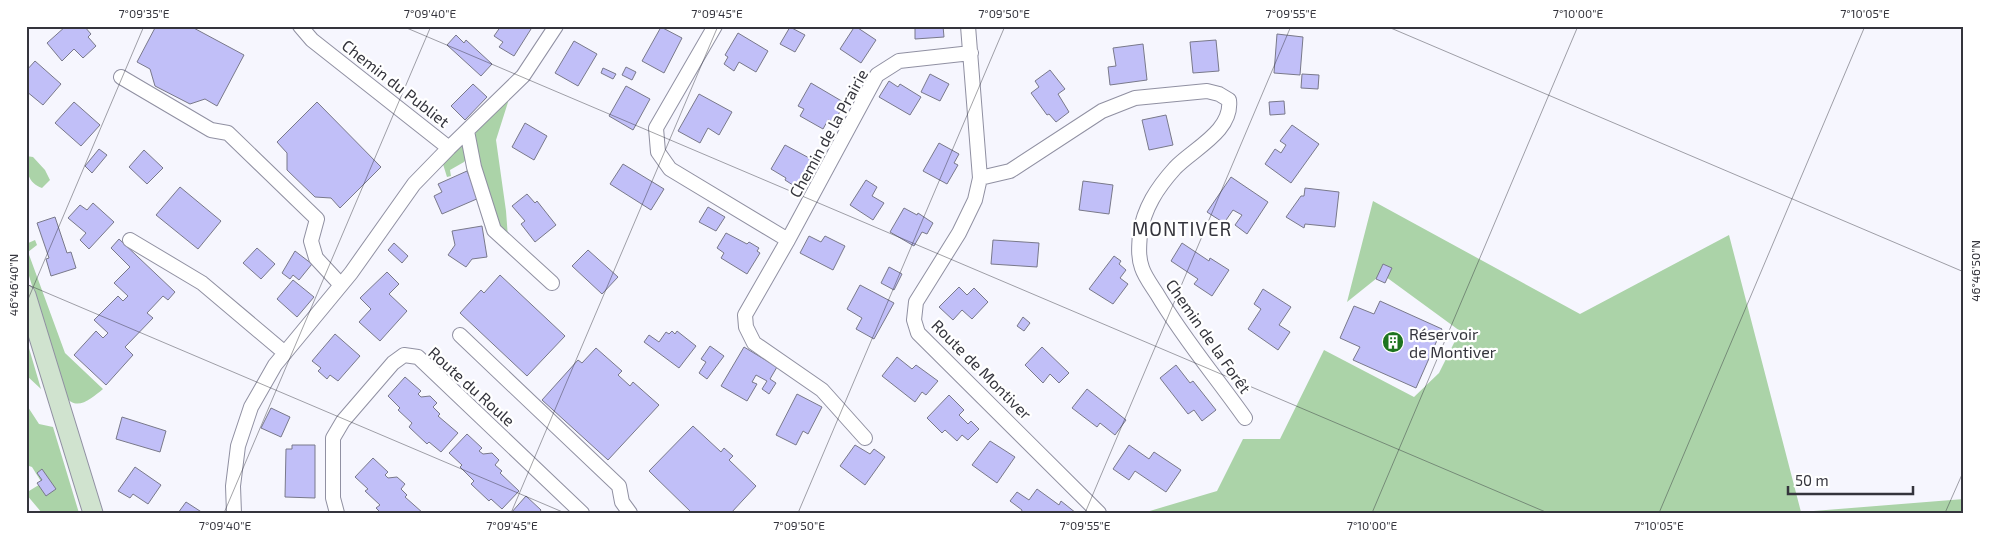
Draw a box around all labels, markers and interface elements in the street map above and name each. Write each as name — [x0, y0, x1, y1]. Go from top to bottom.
text: 7°09'35"E — [118, 6, 170, 20]
text: 7°09'40"E — [404, 6, 456, 20]
text: 7°09'45"E — [691, 6, 743, 20]
text: 7°09'50"E — [978, 6, 1030, 20]
text: 7°09'55"E — [1266, 6, 1317, 20]
text: 7°10'00"E — [1553, 6, 1604, 20]
text: 7°10'05"E — [1840, 6, 1890, 20]
street label: Chemin du Publiet — [339, 35, 453, 131]
street label: Chemin de la Prairie — [785, 65, 871, 201]
district label: MONTIVER — [1132, 217, 1232, 240]
text: 46°46'50"N — [1968, 240, 1982, 302]
text: 46°46'40"N — [6, 254, 20, 316]
street label: Chemin de la Forêt — [1163, 275, 1255, 397]
street label: Route de Montiver — [928, 315, 1036, 423]
place label: Réservoir de Montiver — [1409, 324, 1497, 361]
building icon: Réservoir de Montiver — [1381, 330, 1405, 354]
street label: Route du Roule — [425, 342, 519, 430]
scale bar — [1788, 464, 1912, 496]
text: 50 m — [1795, 471, 1829, 489]
text: 7°09'40"E — [199, 518, 251, 532]
text: 7°09'45"E — [486, 518, 538, 532]
text: 7°09'50"E — [773, 518, 825, 532]
text: 7°09'55"E — [1060, 518, 1111, 532]
text: 7°10'00"E — [1347, 518, 1398, 532]
text: 7°10'05"E — [1634, 518, 1684, 532]

